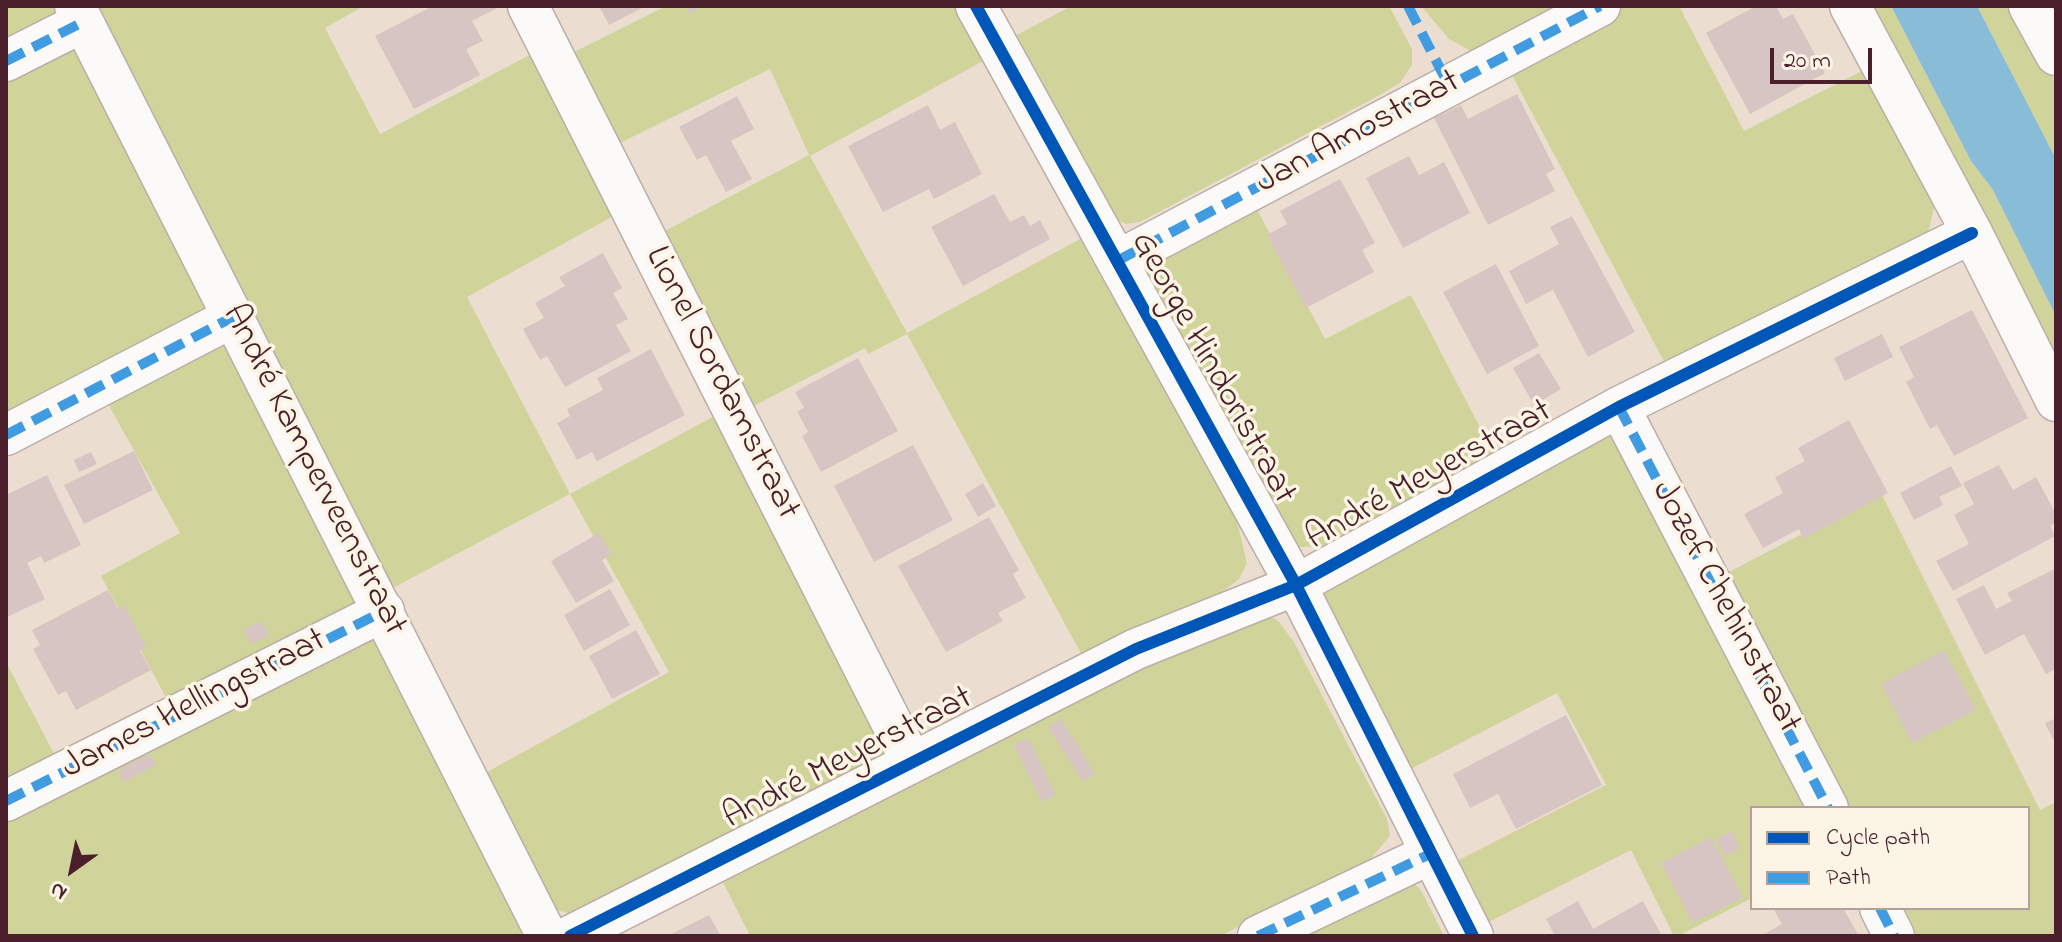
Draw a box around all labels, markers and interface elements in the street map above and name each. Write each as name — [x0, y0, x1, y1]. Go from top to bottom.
scale bar — [1774, 32, 1876, 82]
text: 20 m — [1784, 44, 1831, 79]
street label: Jan Amostraat — [1249, 62, 1469, 206]
street label: George Hindoristraat — [1118, 225, 1304, 513]
street label: Lionel Sordamstraat — [633, 240, 807, 528]
street label: André Kamperveenstraat — [210, 298, 414, 644]
street label: André Meyerstraat — [1300, 392, 1560, 562]
street label: Jozef Chehinstraat — [1639, 474, 1809, 742]
street label: James Hellingstraat — [56, 621, 334, 791]
street label: André Meyerstraat — [717, 678, 981, 842]
legend — [1750, 806, 2030, 910]
text: Cycle path — [1826, 821, 1930, 856]
north arrow — [32, 830, 112, 910]
text: Path — [1826, 861, 1871, 896]
text: N — [44, 873, 74, 908]

